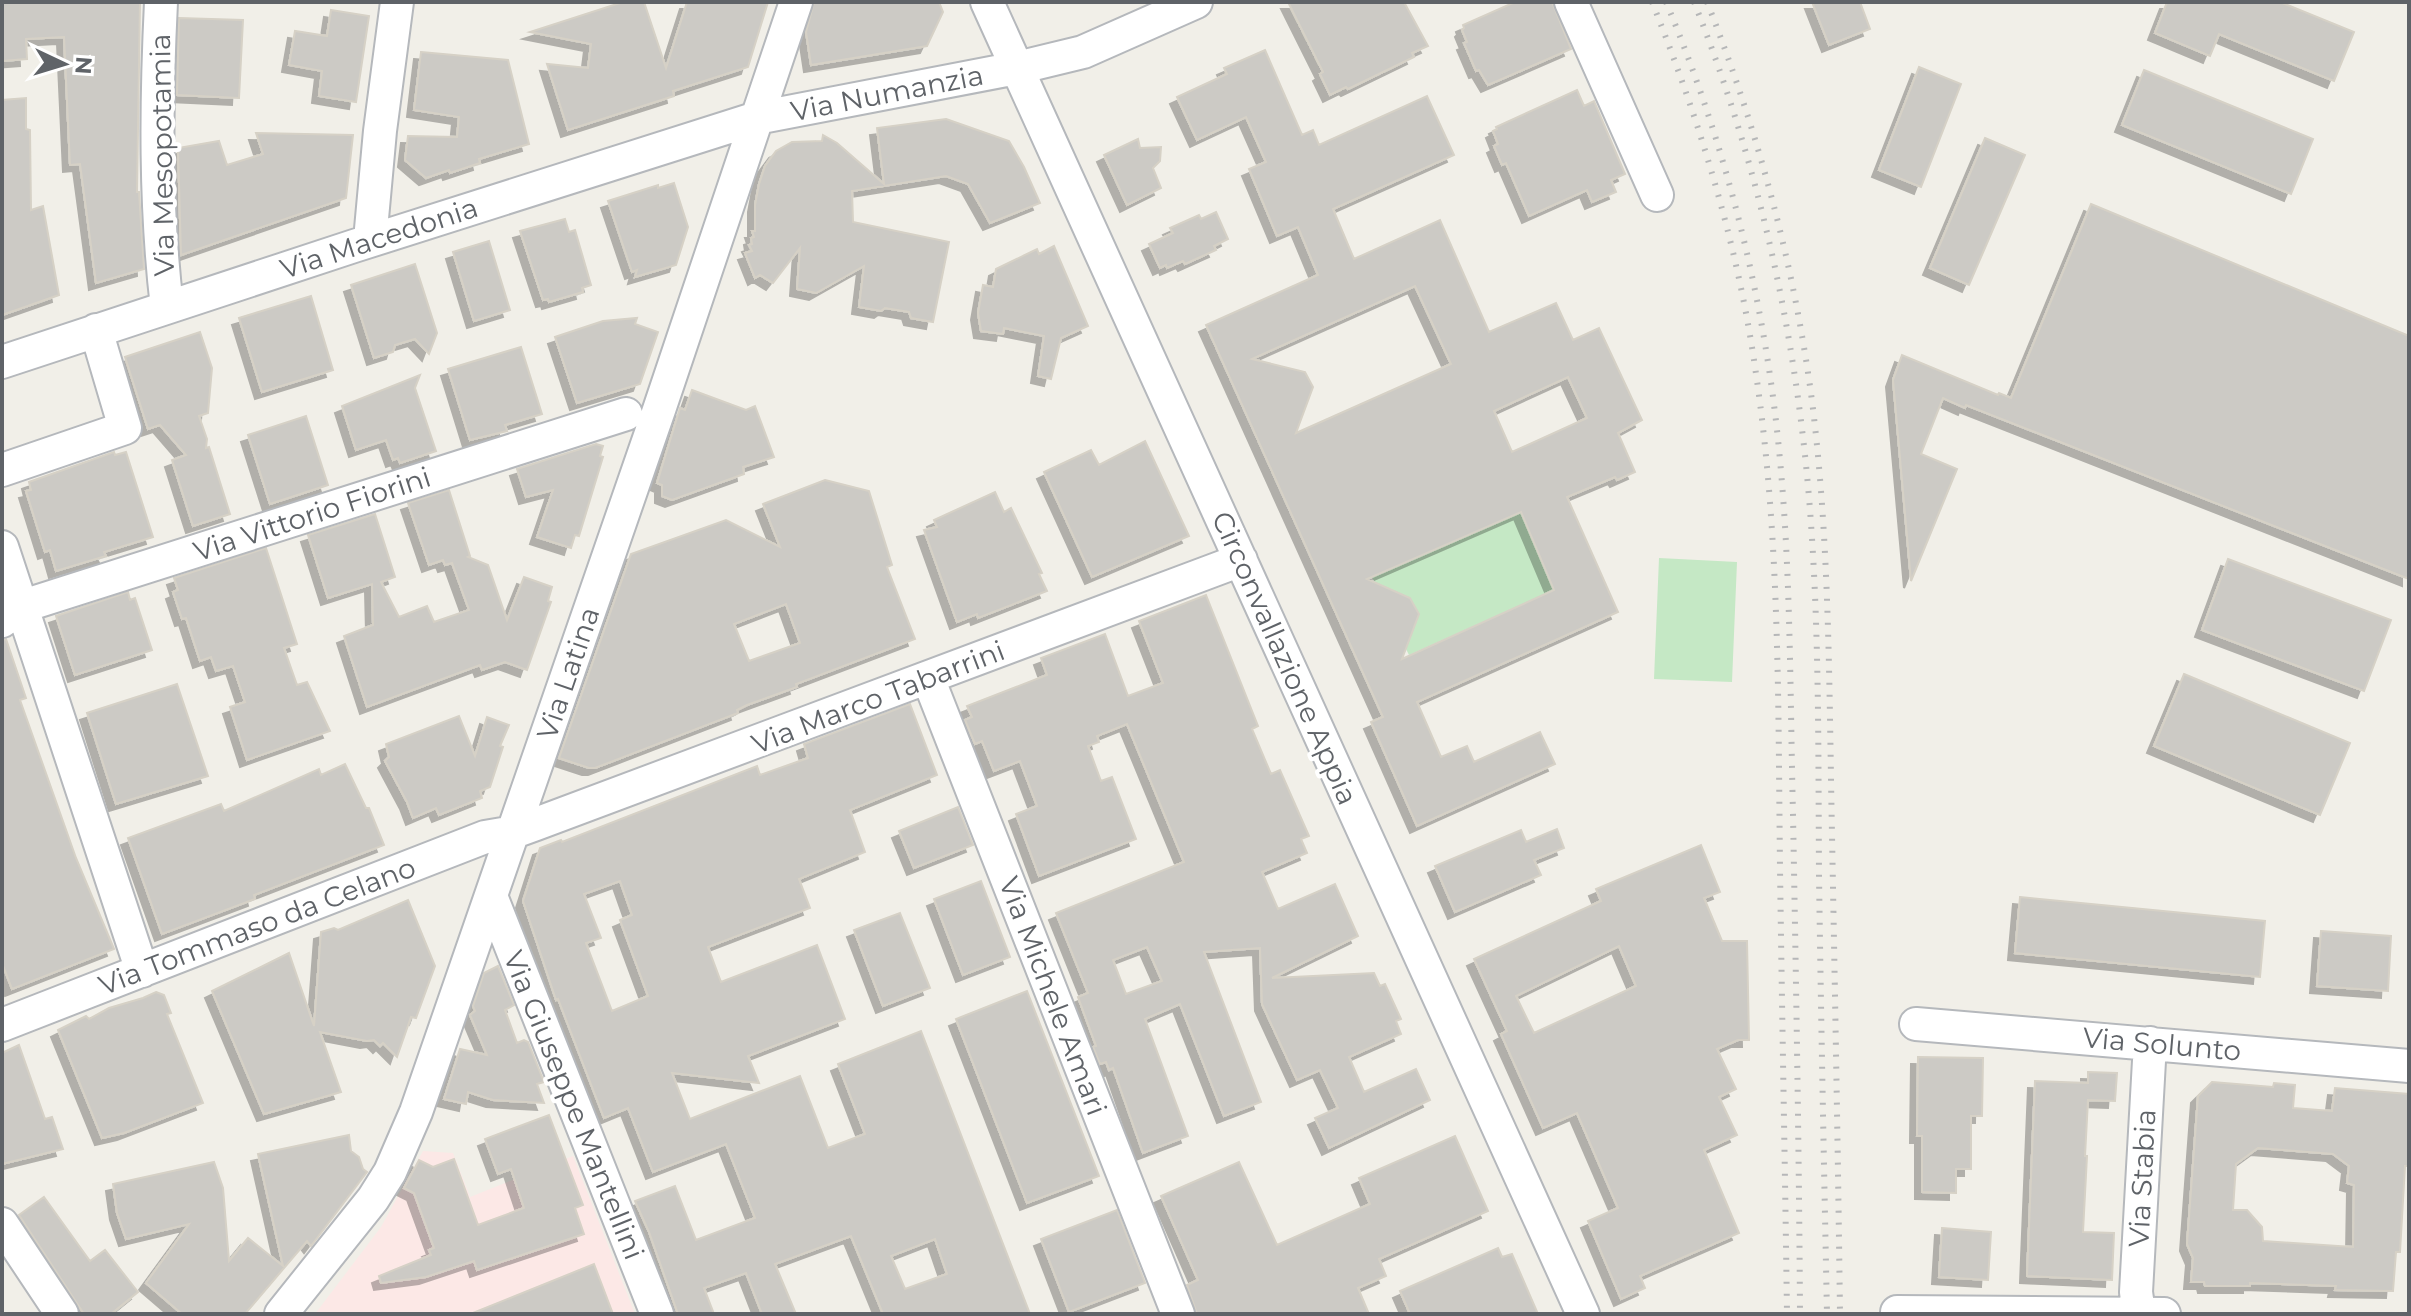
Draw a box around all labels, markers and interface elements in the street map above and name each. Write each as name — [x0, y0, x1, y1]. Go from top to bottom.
north arrow — [24, 24, 104, 104]
street label: Via Mesopotamia — [143, 33, 181, 277]
text: N — [69, 56, 98, 75]
street label: Via Numanzia — [788, 58, 986, 128]
street label: Via Macedonia — [276, 190, 482, 286]
street label: Via Vittorio Fiorini — [189, 460, 435, 568]
street label: Circonvallazione Appia — [1205, 506, 1365, 810]
street label: Via Latina — [529, 602, 607, 744]
street label: Via Marco Tabarrini — [747, 633, 1009, 761]
street label: Via Tommaso da Celano — [94, 850, 420, 1002]
street label: Via Michele Amari — [992, 872, 1114, 1120]
street label: Via Giuseppe Mantellini — [496, 946, 652, 1264]
street label: Via Solunto — [2081, 1020, 2243, 1068]
street label: Via Stabia — [2121, 1108, 2163, 1248]

